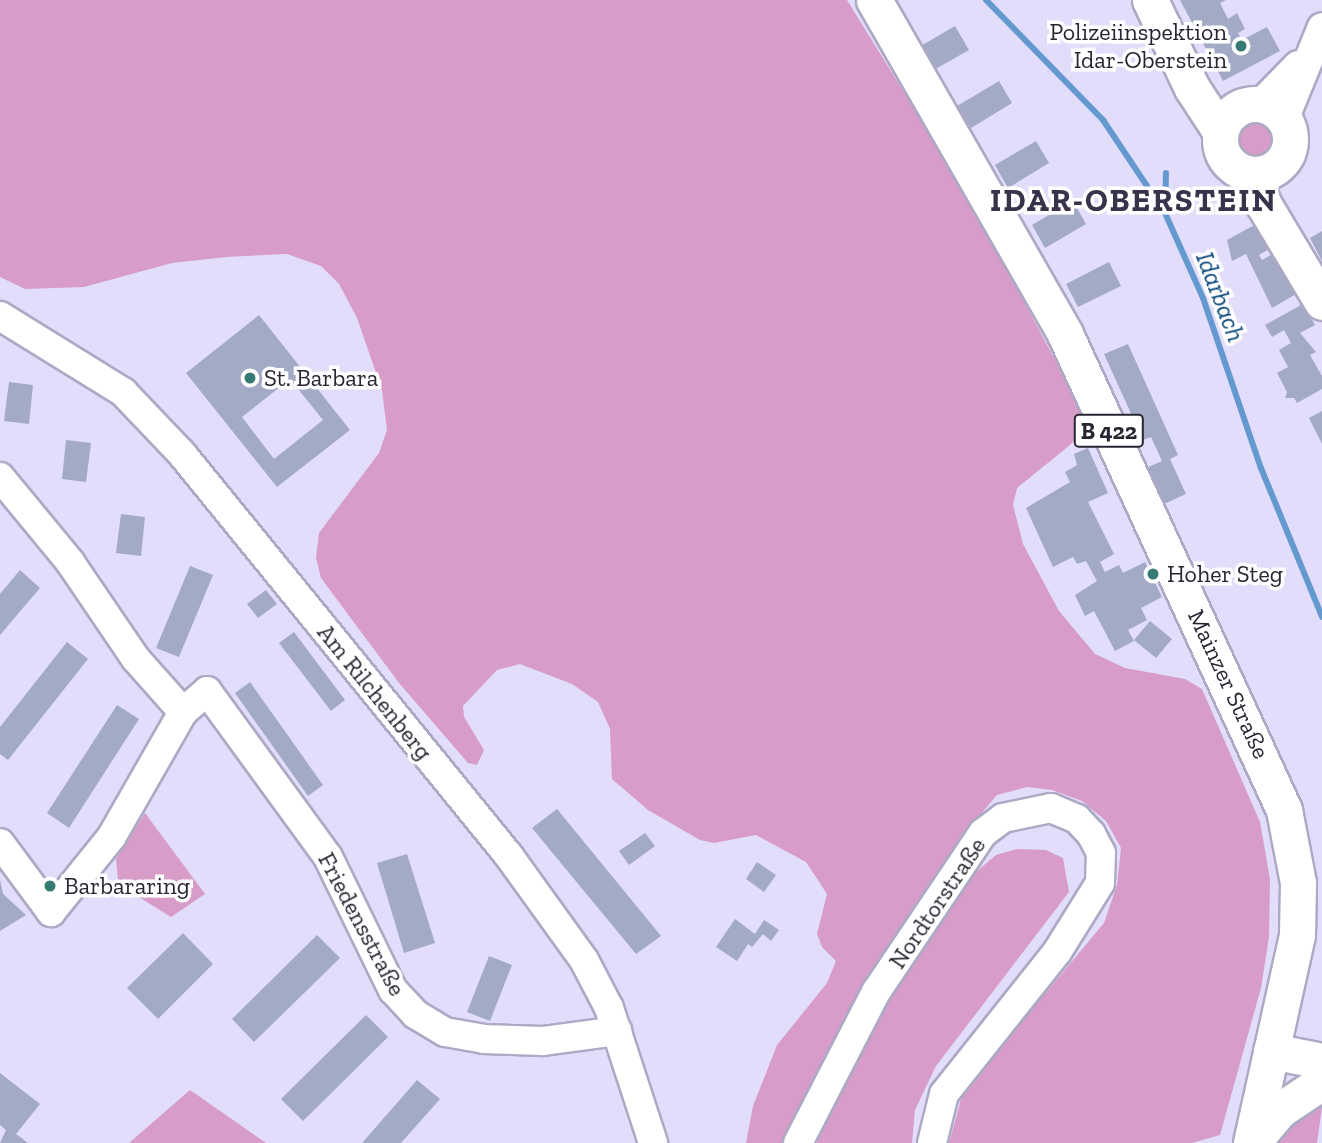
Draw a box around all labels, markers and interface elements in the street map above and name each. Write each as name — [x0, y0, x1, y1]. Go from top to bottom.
place label: Polizeiinspektion Idar-Oberstein — [1050, 18, 1227, 74]
marker: Polizeiinspektion Idar-Oberstein — [1233, 38, 1249, 54]
district label: IDAR-OBERSTEIN — [992, 181, 1276, 219]
water label: Idarbach — [1189, 248, 1251, 346]
place label: St. Barbara — [264, 364, 378, 392]
marker: St. Barbara — [242, 370, 258, 386]
road number: B 422 — [1072, 412, 1146, 450]
place label: Hoher Steg — [1167, 560, 1283, 588]
marker: Hoher Steg — [1145, 566, 1161, 582]
street label: Mainzer Straße — [1182, 605, 1276, 763]
street label: Am Rilchenberg — [311, 618, 439, 766]
street label: Nordtorstraße — [883, 832, 991, 974]
street label: Friedensstraße — [312, 847, 412, 1001]
place label: Barbararing — [64, 872, 190, 900]
marker: Barbararing — [42, 878, 58, 894]

